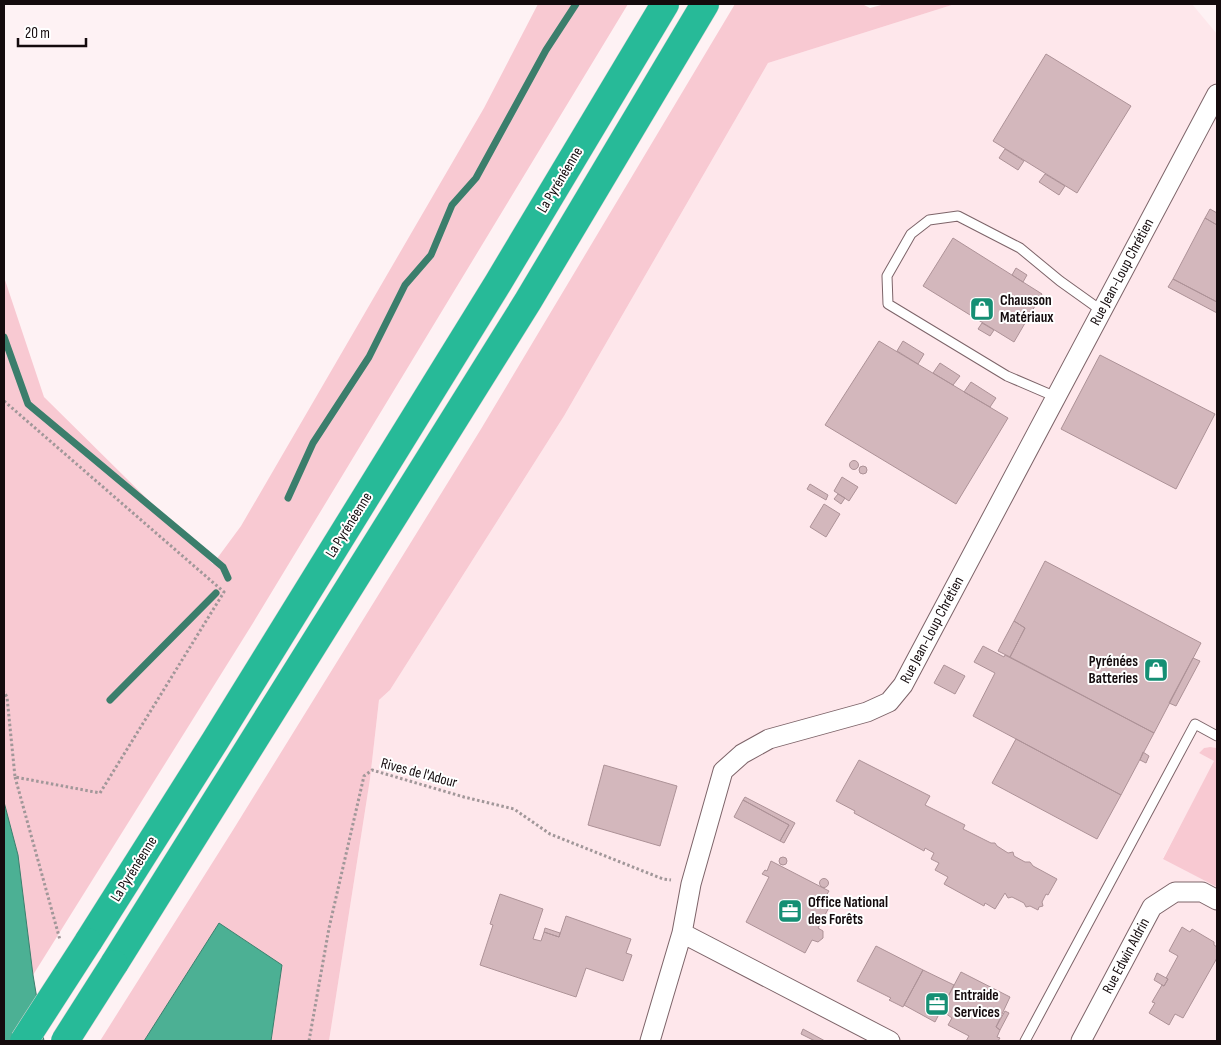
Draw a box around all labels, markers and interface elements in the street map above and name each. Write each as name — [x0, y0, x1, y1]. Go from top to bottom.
scale bar — [18, 15, 85, 47]
text: 20 m — [25, 24, 50, 43]
street label: La Pyrénéenne — [533, 144, 587, 216]
street label: Rue Jean-Loup Chrétien — [1086, 215, 1158, 329]
place label: Chausson Matériaux — [1000, 291, 1054, 327]
shop icon: Chausson Matériaux — [969, 296, 995, 322]
street label: La Pyrénéenne — [321, 489, 377, 561]
street label: Rue Jean-Loup Chrétien — [896, 573, 968, 687]
place label: Pyrénées Batteries — [1089, 652, 1138, 688]
shop icon: Pyrénées Batteries — [1143, 657, 1169, 683]
street label: Rives de l'Adour — [379, 754, 460, 792]
street label: La Pyrénéenne — [106, 833, 162, 905]
place label: Office National des Forêts — [808, 893, 888, 929]
office icon: Office National des Forêts — [777, 898, 803, 924]
street label: Rue Edwin Aldrin — [1098, 915, 1154, 997]
place label: Entraide Services — [954, 986, 1000, 1022]
office icon: Entraide Services — [924, 991, 950, 1017]

